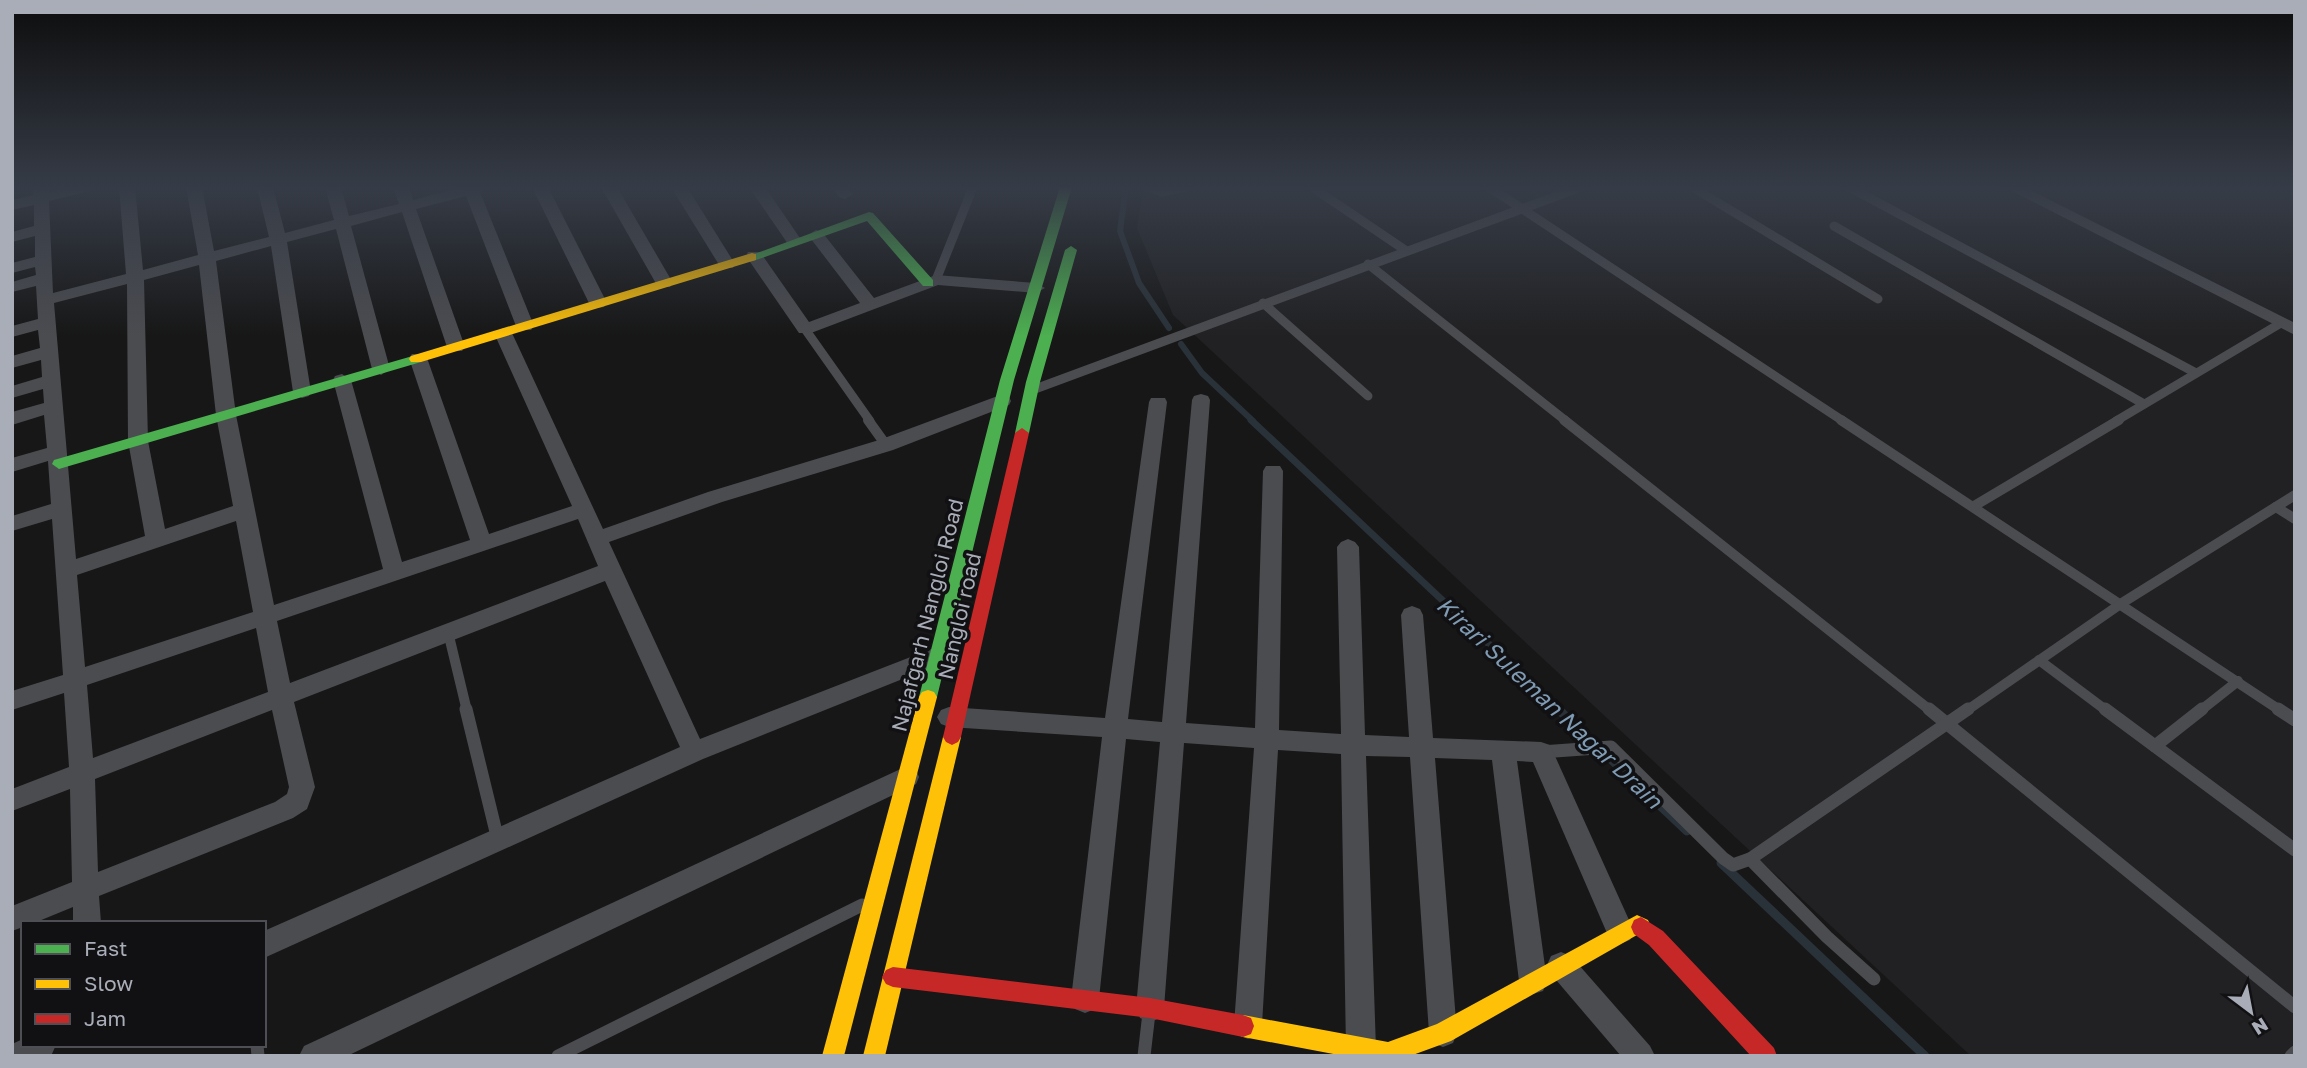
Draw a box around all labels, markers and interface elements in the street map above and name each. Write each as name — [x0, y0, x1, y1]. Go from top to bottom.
street label: Najafgarh Nangloi Road — [885, 496, 969, 734]
street label: Nangloi road — [932, 550, 986, 682]
water label: Kirari Suleman Nagar Drain — [1432, 590, 1669, 814]
legend — [21, 921, 266, 1047]
text: Fast — [84, 935, 127, 961]
text: Slow — [84, 970, 133, 996]
north arrow — [2216, 977, 2286, 1047]
text: Jam — [84, 1005, 126, 1031]
text: N — [2248, 1013, 2272, 1040]

